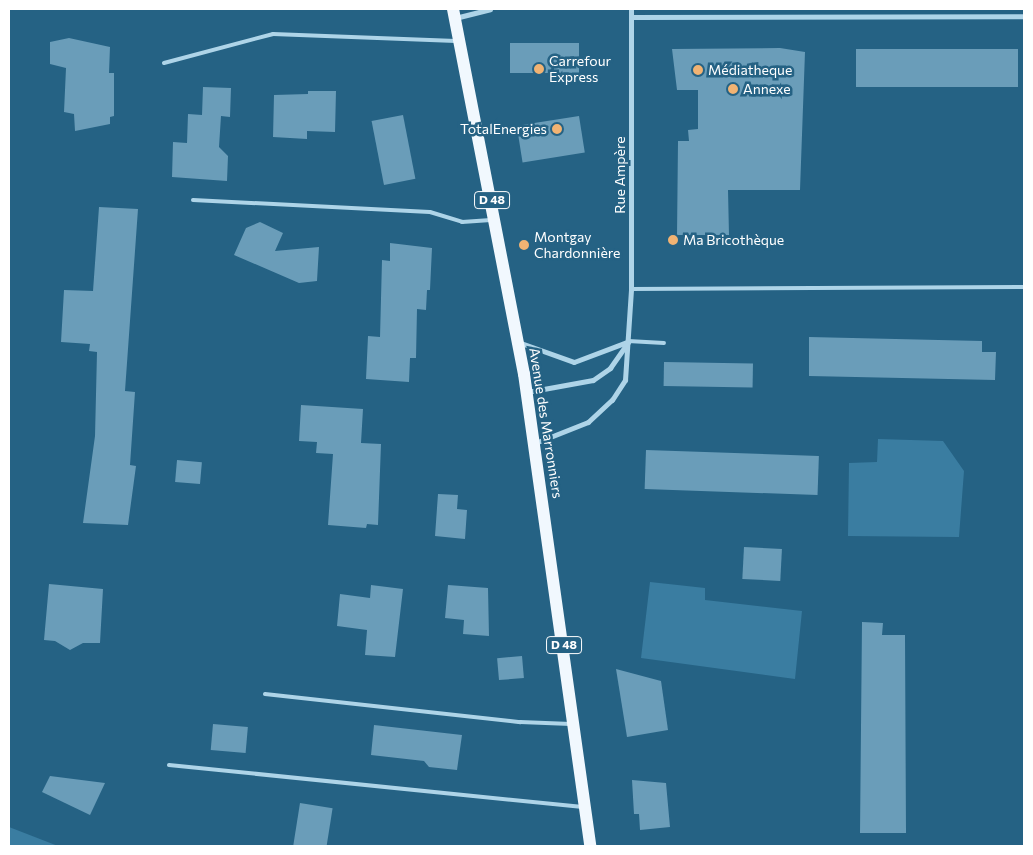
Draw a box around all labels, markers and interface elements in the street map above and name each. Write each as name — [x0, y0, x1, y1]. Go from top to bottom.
place label: Carrefour Express — [549, 53, 611, 85]
place label: Médiatheque — [708, 62, 792, 78]
marker: Carrefour Express — [533, 63, 545, 75]
marker: Médiatheque — [692, 64, 704, 76]
place label: Annexe — [743, 81, 791, 97]
marker: Annexe — [727, 83, 739, 95]
place label: TotalEnergies — [460, 121, 547, 137]
marker: TotalEnergies — [551, 123, 563, 135]
street label: Rue Ampère — [612, 136, 628, 214]
road number: D 48 — [473, 190, 511, 210]
place label: Montgay Chardonnière — [534, 229, 620, 262]
place label: Ma Bricothèque — [683, 232, 784, 248]
marker: Ma Bricothèque — [667, 234, 679, 246]
marker: Montgay Chardonnière — [518, 239, 530, 251]
street label: Avenue des Marronniers — [526, 346, 566, 500]
road number: D 48 — [545, 636, 583, 654]

